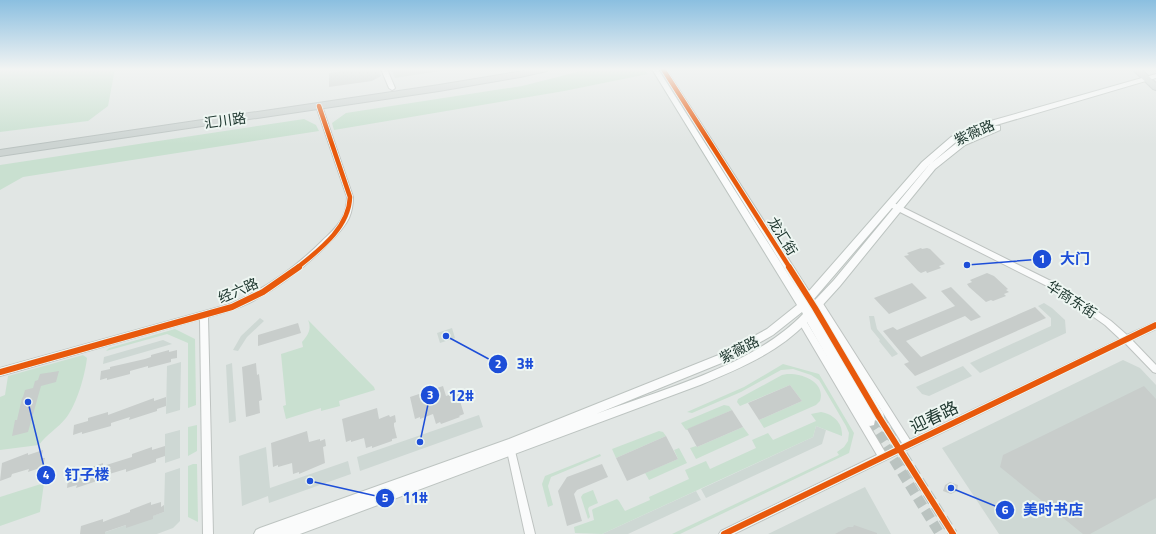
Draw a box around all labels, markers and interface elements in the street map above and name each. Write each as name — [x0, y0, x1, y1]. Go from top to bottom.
street label: 汇川路 — [203, 107, 247, 133]
street label: 紫薇路 — [951, 114, 997, 150]
street label: 龙汇街 — [763, 213, 803, 259]
callout: 大门 — [1032, 245, 1098, 272]
text: 大门 — [1060, 247, 1090, 270]
text: 1 — [1039, 249, 1045, 268]
street label: 经六路 — [215, 272, 261, 308]
street label: 华商东街 — [1043, 275, 1101, 323]
street label: 紫薇路 — [716, 330, 762, 368]
callout: 3# — [488, 350, 541, 377]
text: 3# — [517, 352, 534, 375]
text: 2 — [495, 354, 501, 373]
callout: 12# — [420, 382, 481, 409]
text: 12# — [448, 384, 474, 407]
text: 3 — [427, 385, 433, 404]
street label: 迎春路 — [905, 394, 963, 440]
callout: 钉子楼 — [36, 462, 117, 489]
text: 钉子楼 — [64, 463, 110, 486]
text: 4 — [43, 465, 50, 484]
callout: 11# — [375, 484, 436, 511]
text: 11# — [402, 486, 428, 509]
text: 5 — [382, 488, 389, 507]
callout: 美时书店 — [995, 496, 1091, 523]
text: 美时书店 — [1023, 498, 1083, 521]
text: 6 — [1002, 500, 1009, 519]

